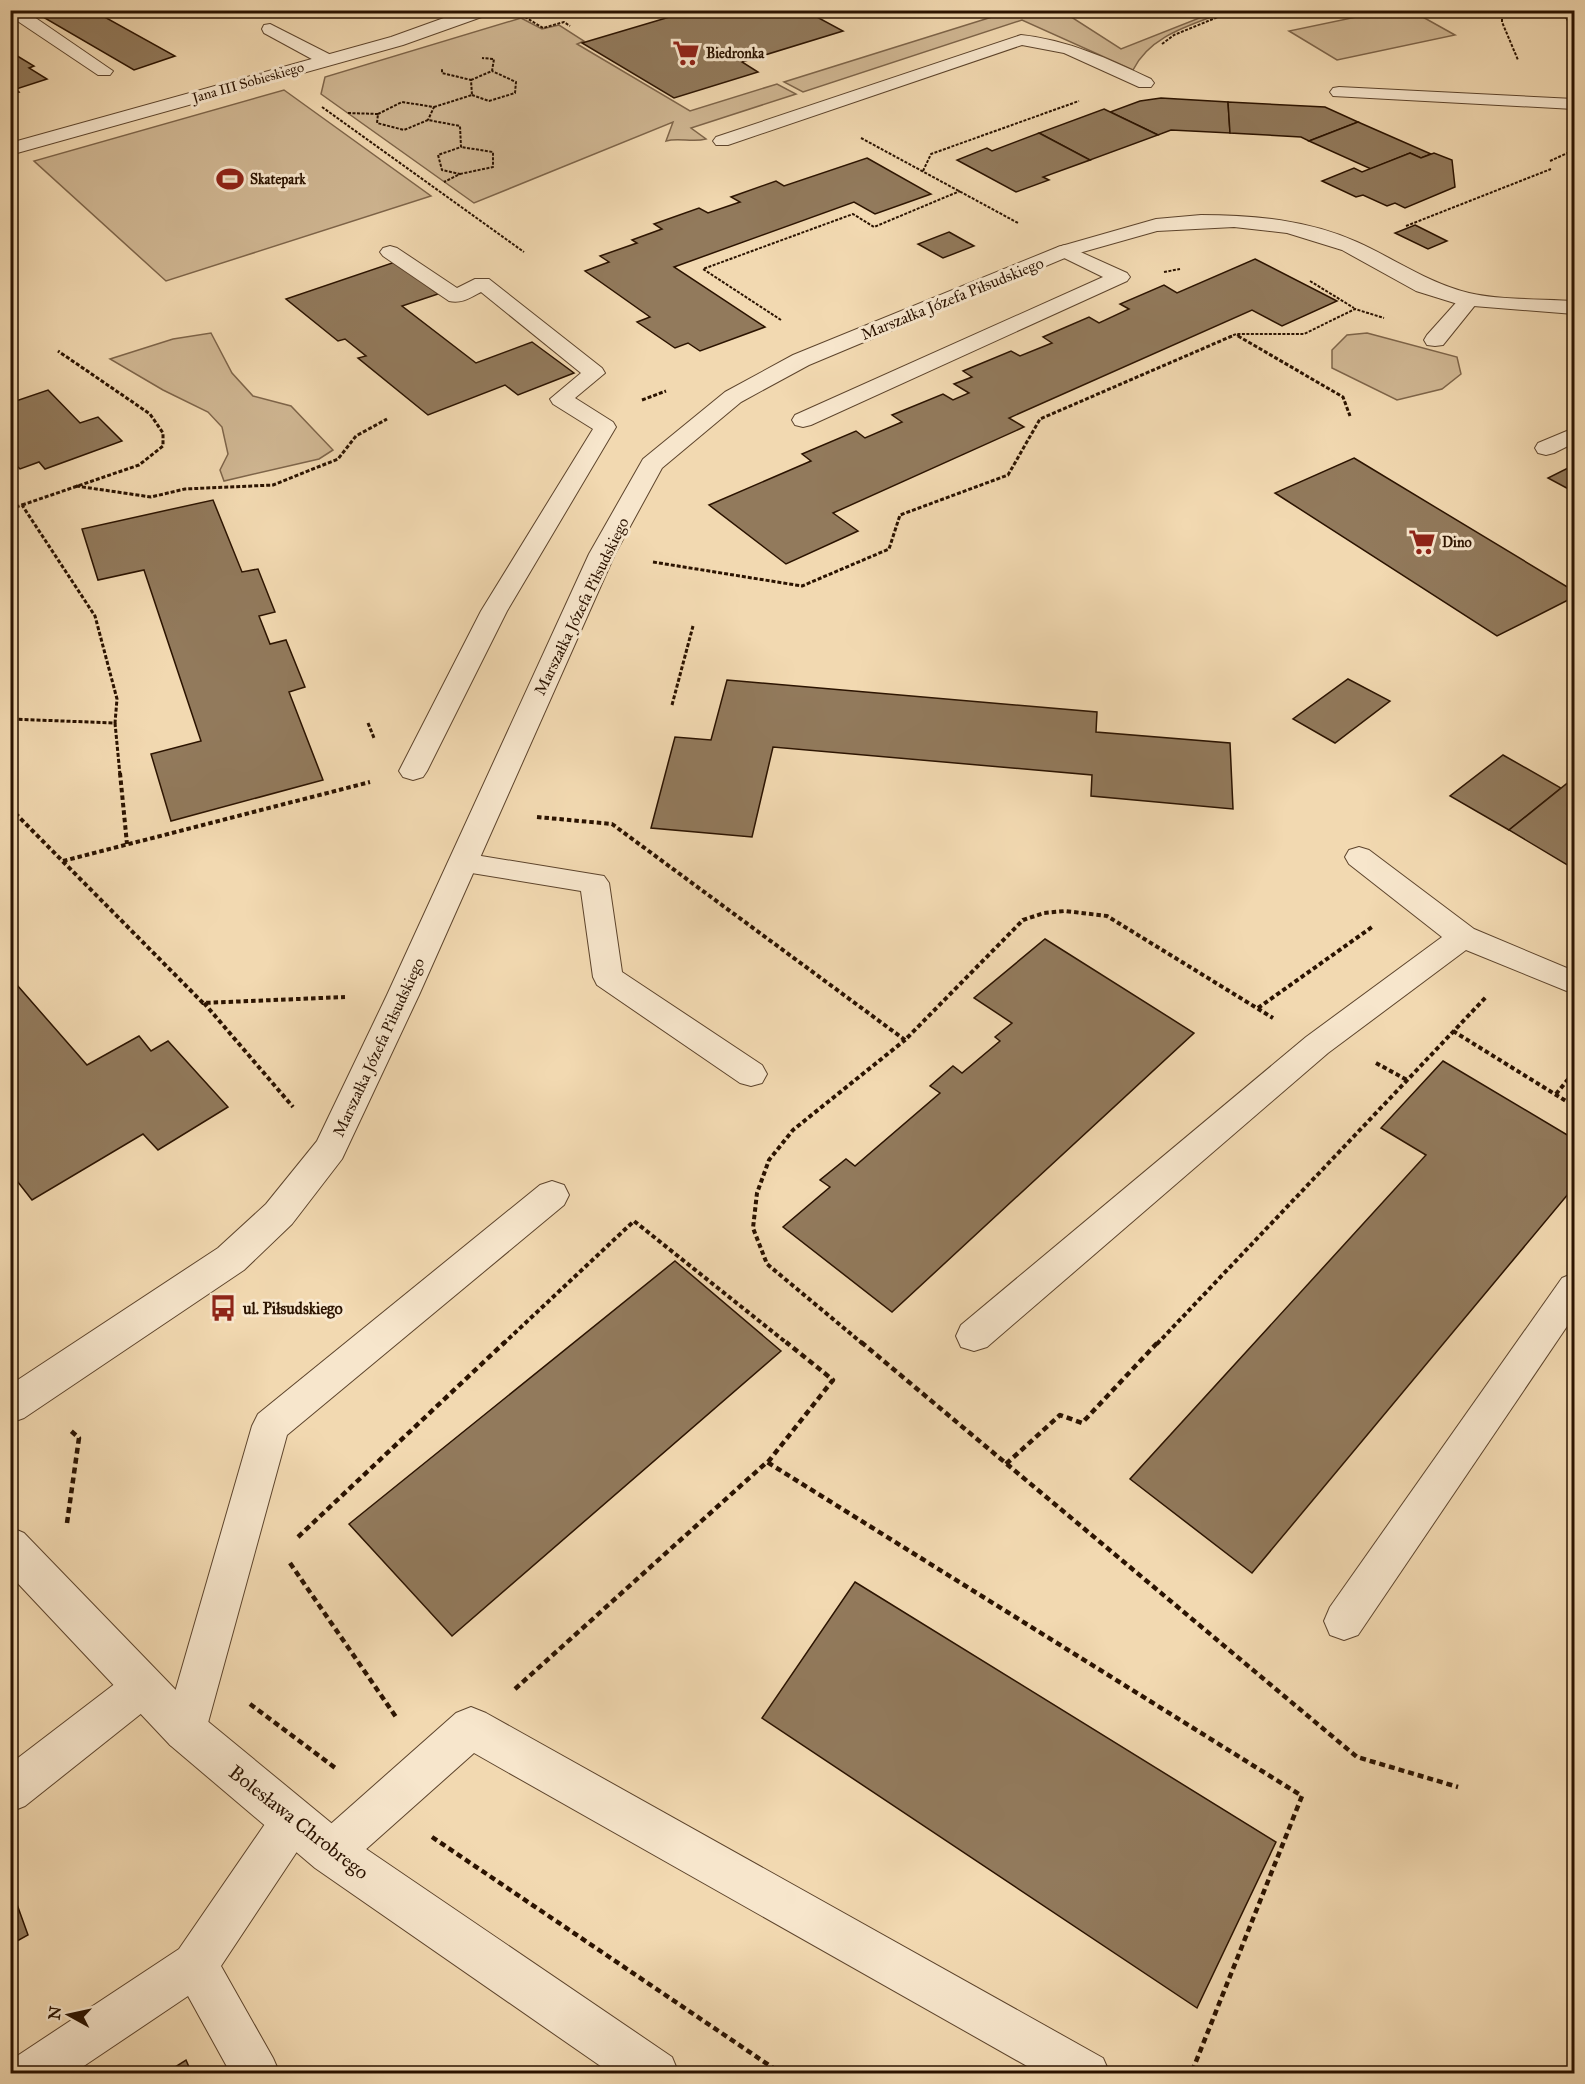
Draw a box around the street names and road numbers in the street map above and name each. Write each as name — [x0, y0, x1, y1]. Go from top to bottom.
street label: Jana III Sobieskiego — [188, 58, 306, 108]
street label: Marszałka Józefa Piłsudskiego — [858, 253, 1047, 345]
street label: Marszałka Józefa Piłsudskiego — [530, 514, 634, 699]
street label: Marszałka Józefa Piłsudskiego — [329, 955, 429, 1140]
street label: Bolesława Chrobrego — [224, 1760, 374, 1885]

